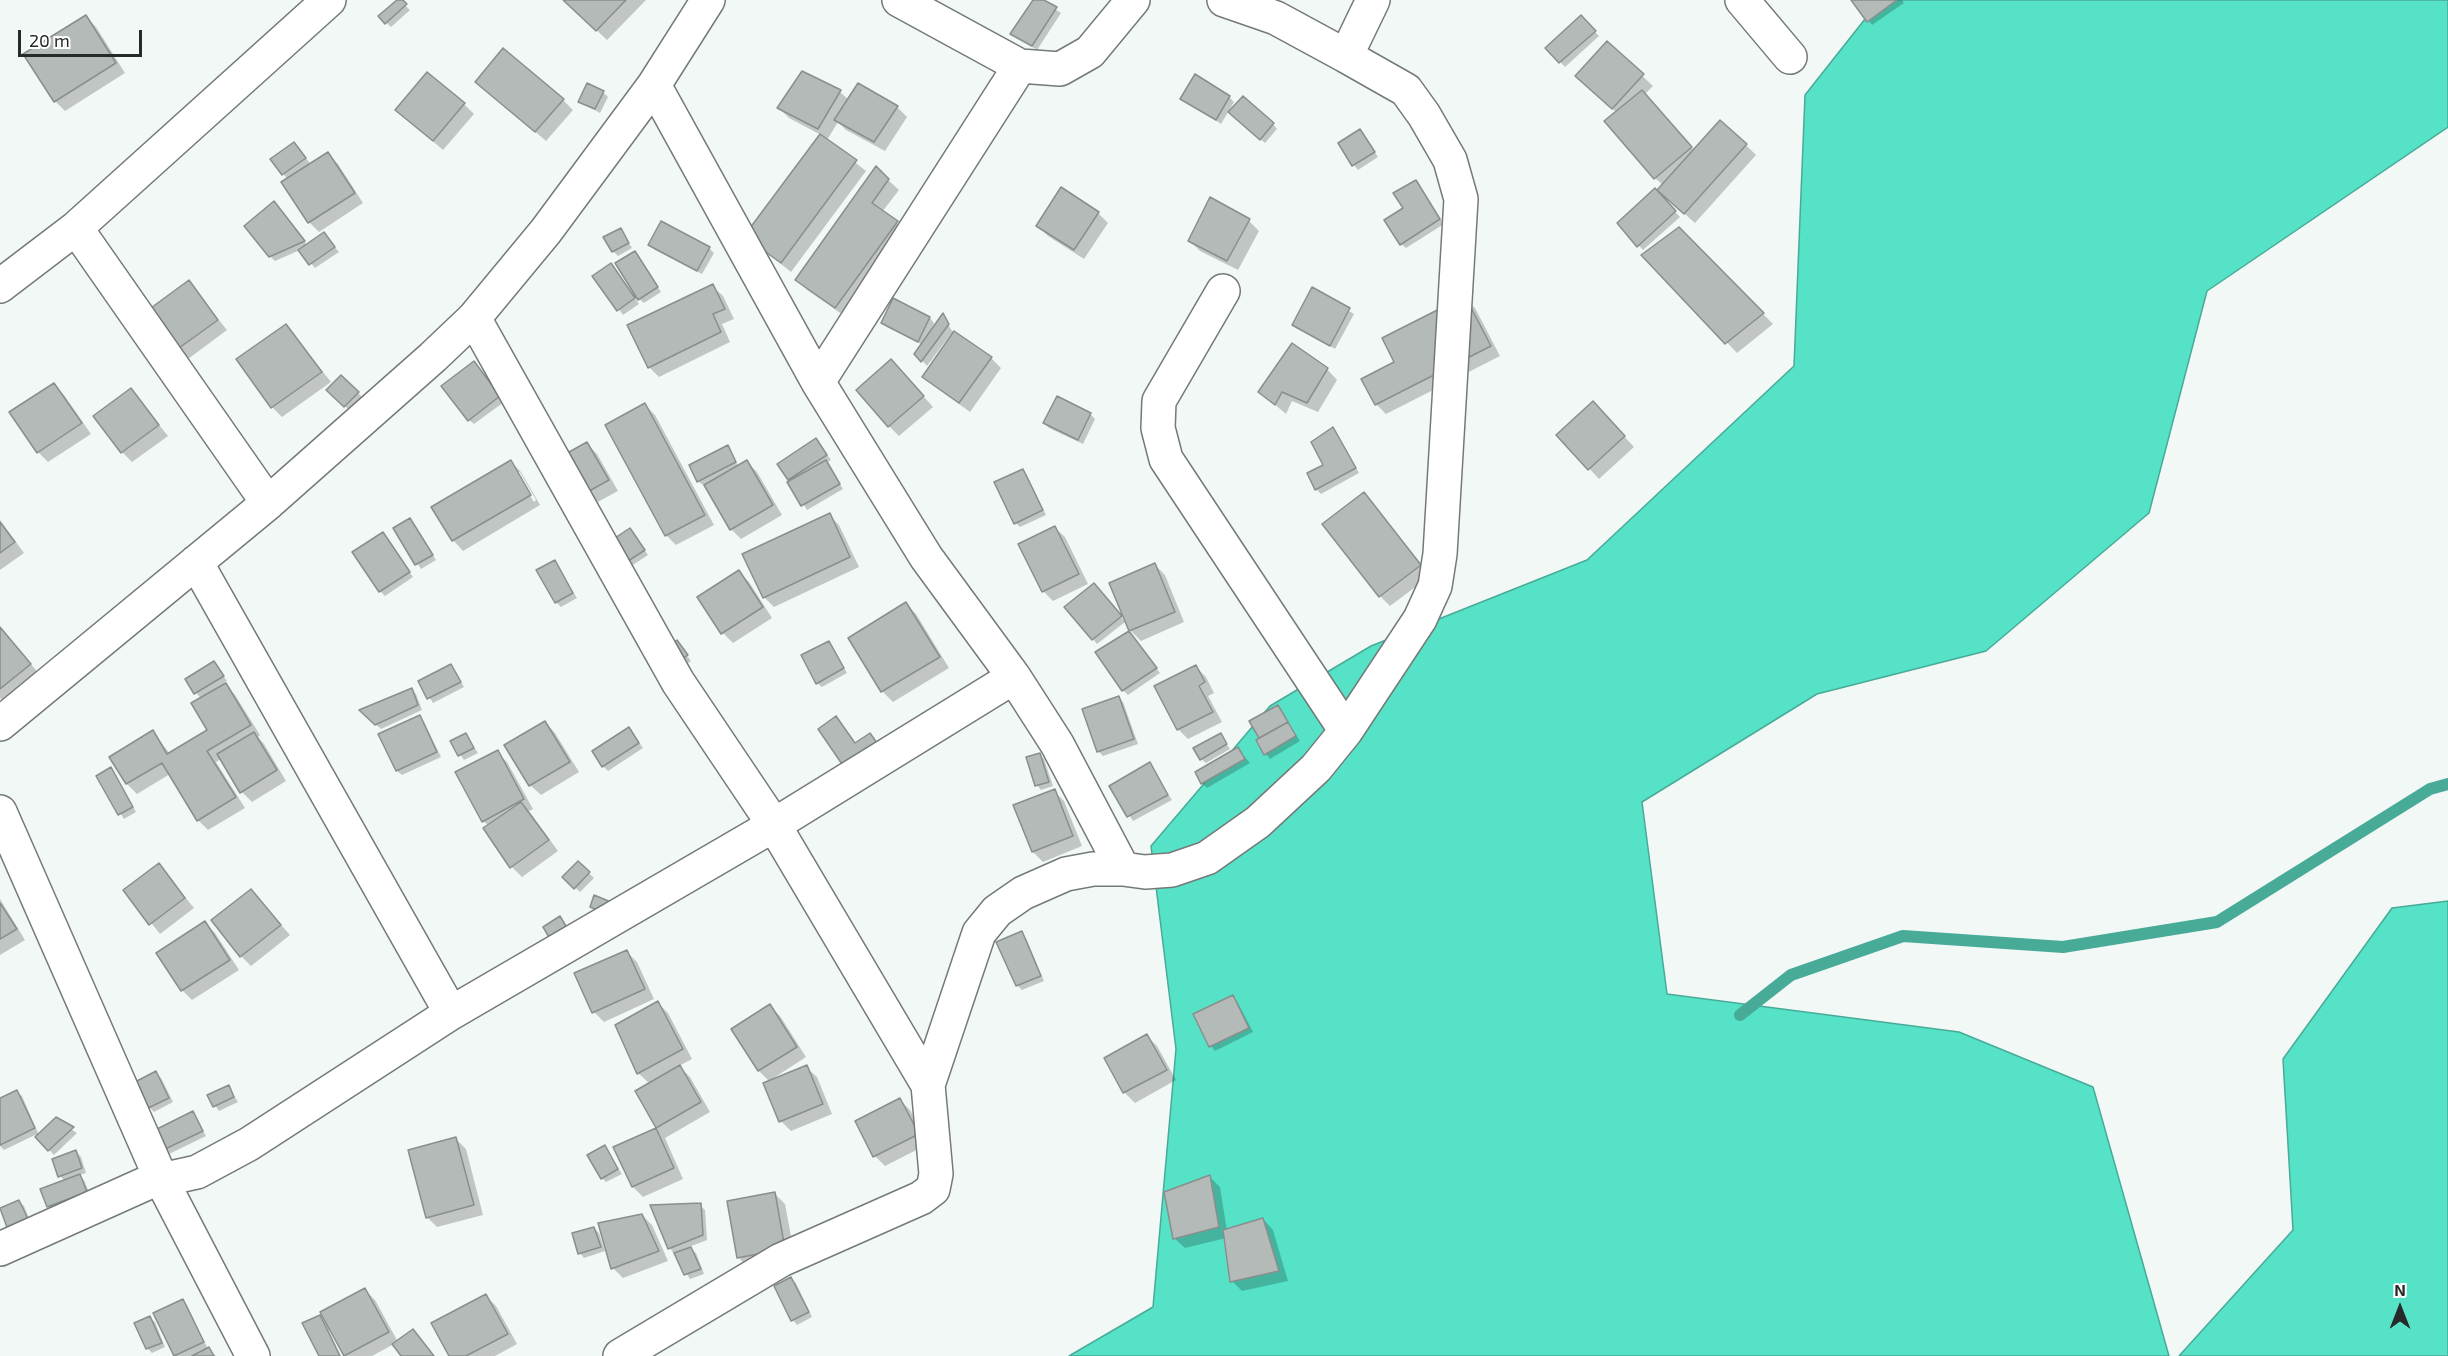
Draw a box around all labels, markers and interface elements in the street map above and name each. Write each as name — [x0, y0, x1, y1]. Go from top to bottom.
scale bar — [21, 18, 146, 56]
text: 20 m — [29, 29, 70, 51]
north arrow — [2370, 1278, 2430, 1338]
text: N — [2394, 1280, 2406, 1299]

